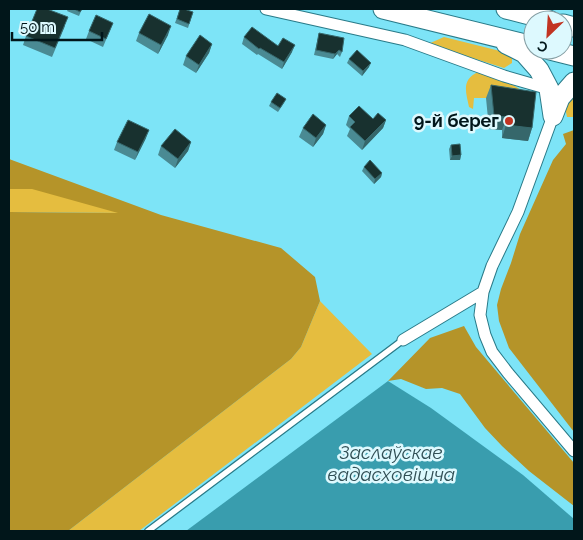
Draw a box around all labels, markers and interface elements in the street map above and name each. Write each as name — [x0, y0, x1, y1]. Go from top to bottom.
scale bar — [12, 10, 102, 42]
north arrow — [523, 10, 573, 60]
text: 50 m — [20, 18, 55, 36]
text: С — [534, 37, 550, 56]
place label: 9-й берег — [414, 110, 499, 131]
marker: 9-й берег — [503, 115, 515, 127]
water label: Заслаўскае вадасховішча — [327, 441, 455, 485]

